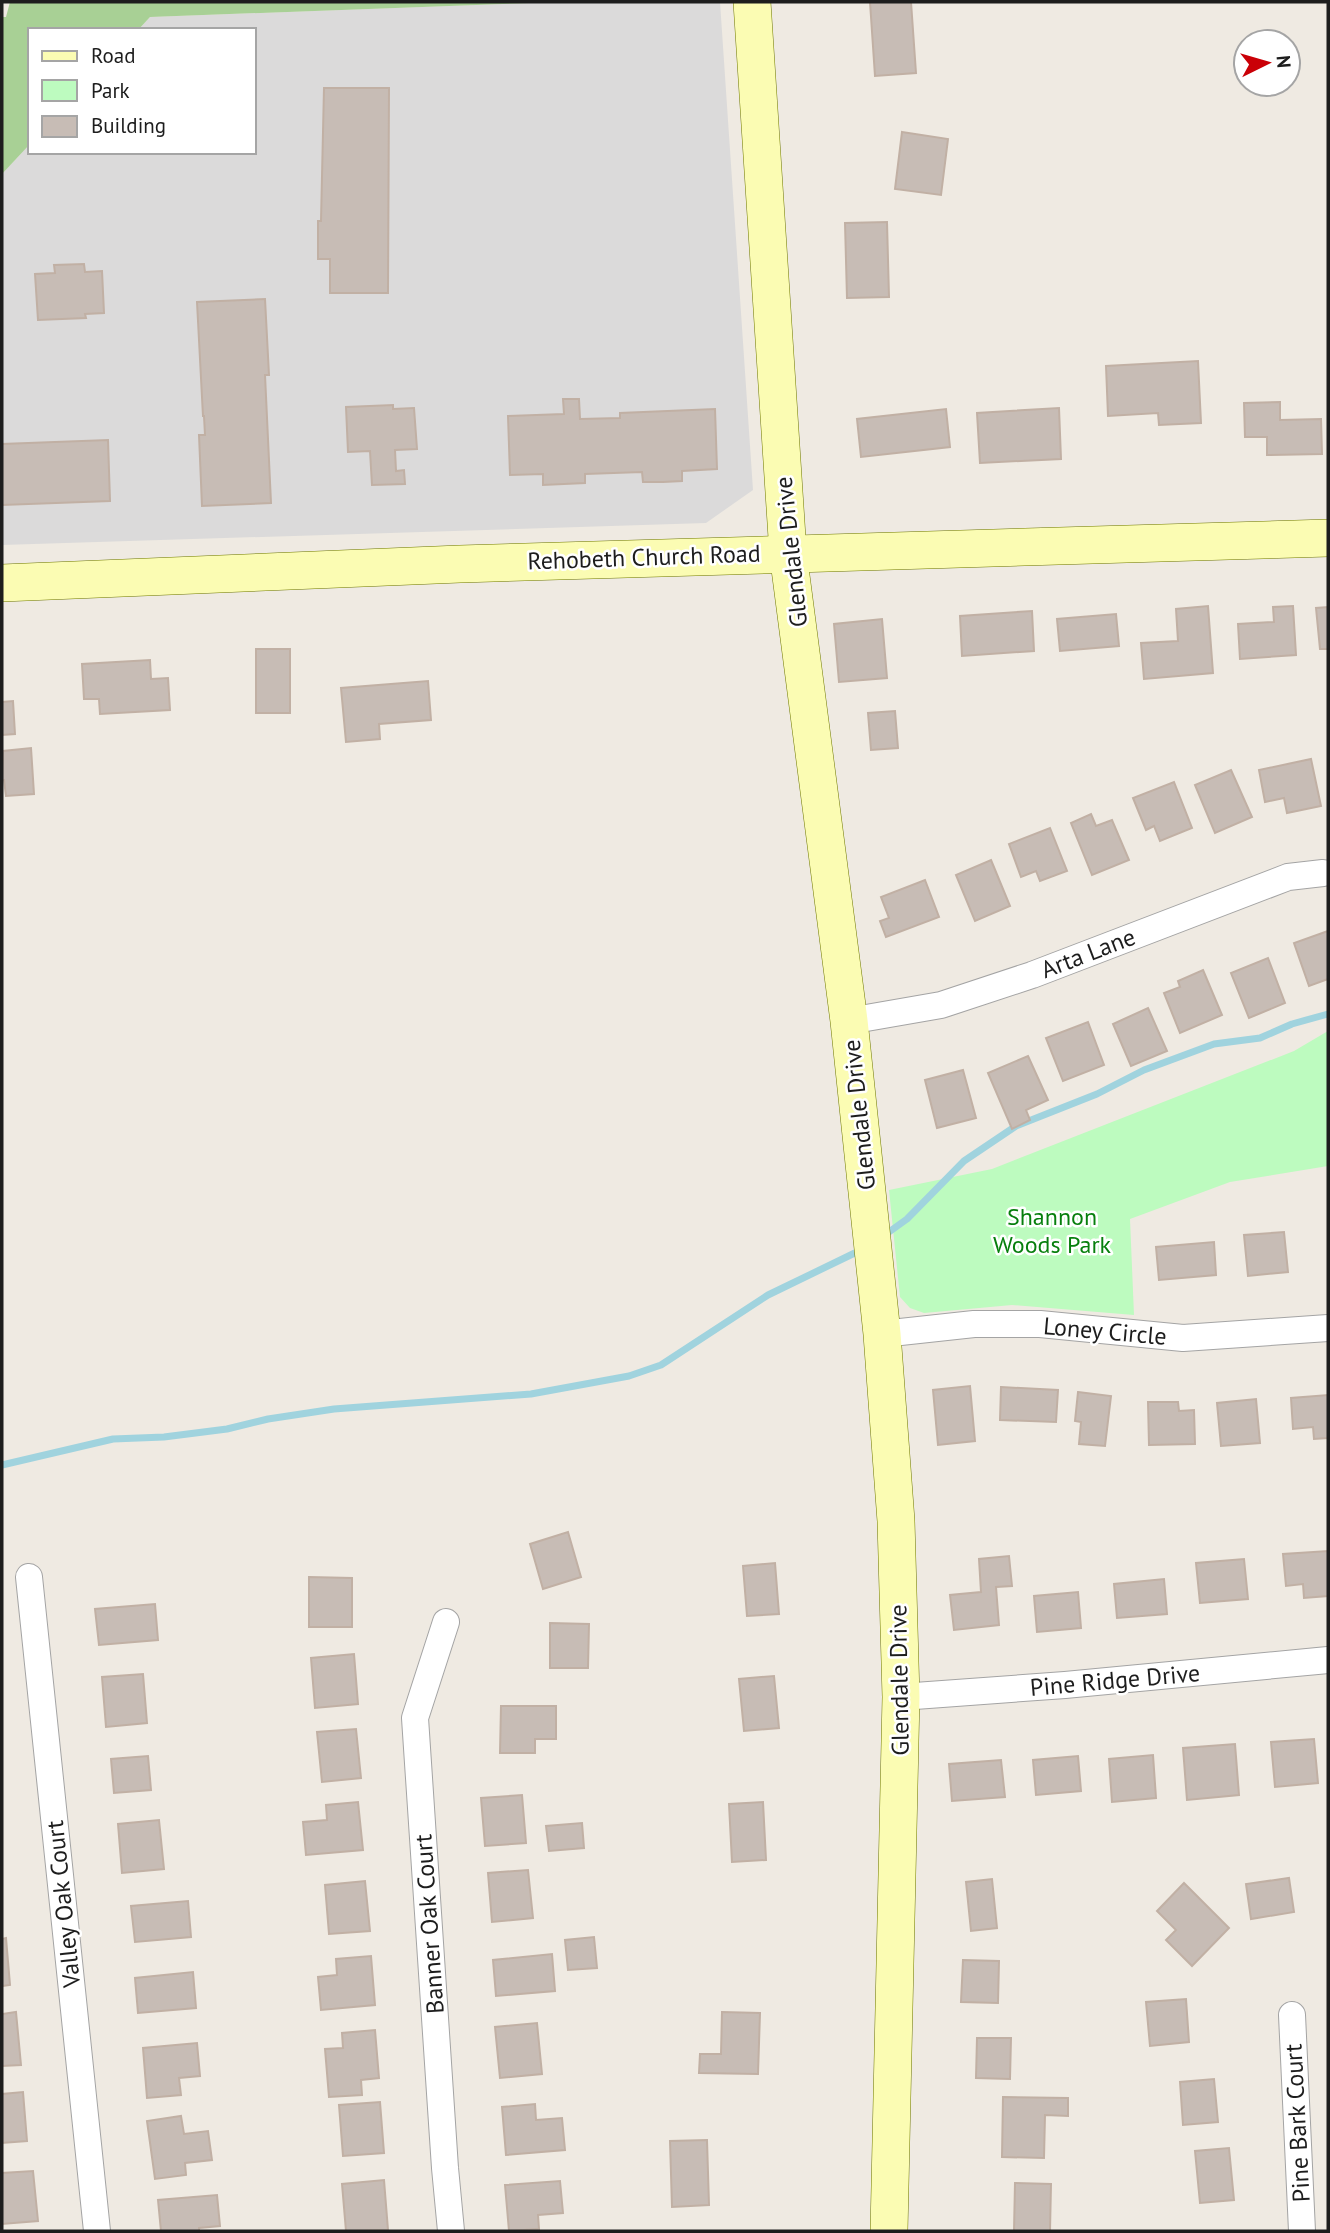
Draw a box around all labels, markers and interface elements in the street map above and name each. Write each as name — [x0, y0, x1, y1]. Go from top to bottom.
legend — [28, 28, 256, 154]
north arrow — [1232, 28, 1302, 98]
text: Road — [91, 42, 135, 69]
text: N — [1271, 54, 1296, 69]
text: Park — [91, 77, 130, 104]
text: Building — [91, 112, 166, 139]
street label: Glendale Drive — [768, 475, 814, 629]
street label: Rehobeth Church Road — [527, 537, 761, 577]
street label: Arta Lane — [1036, 921, 1140, 985]
street label: Glendale Drive — [836, 1038, 882, 1192]
park label: Shannon Woods Park — [993, 1201, 1112, 1260]
street label: Loney Circle — [1042, 1310, 1168, 1352]
street label: Glendale Drive — [882, 1604, 916, 1756]
street label: Pine Ridge Drive — [1029, 1657, 1201, 1703]
street label: Valley Oak Court — [39, 1819, 87, 1990]
street label: Banner Oak Court — [407, 1833, 451, 2015]
street label: Pine Bark Court — [1277, 2043, 1317, 2203]

